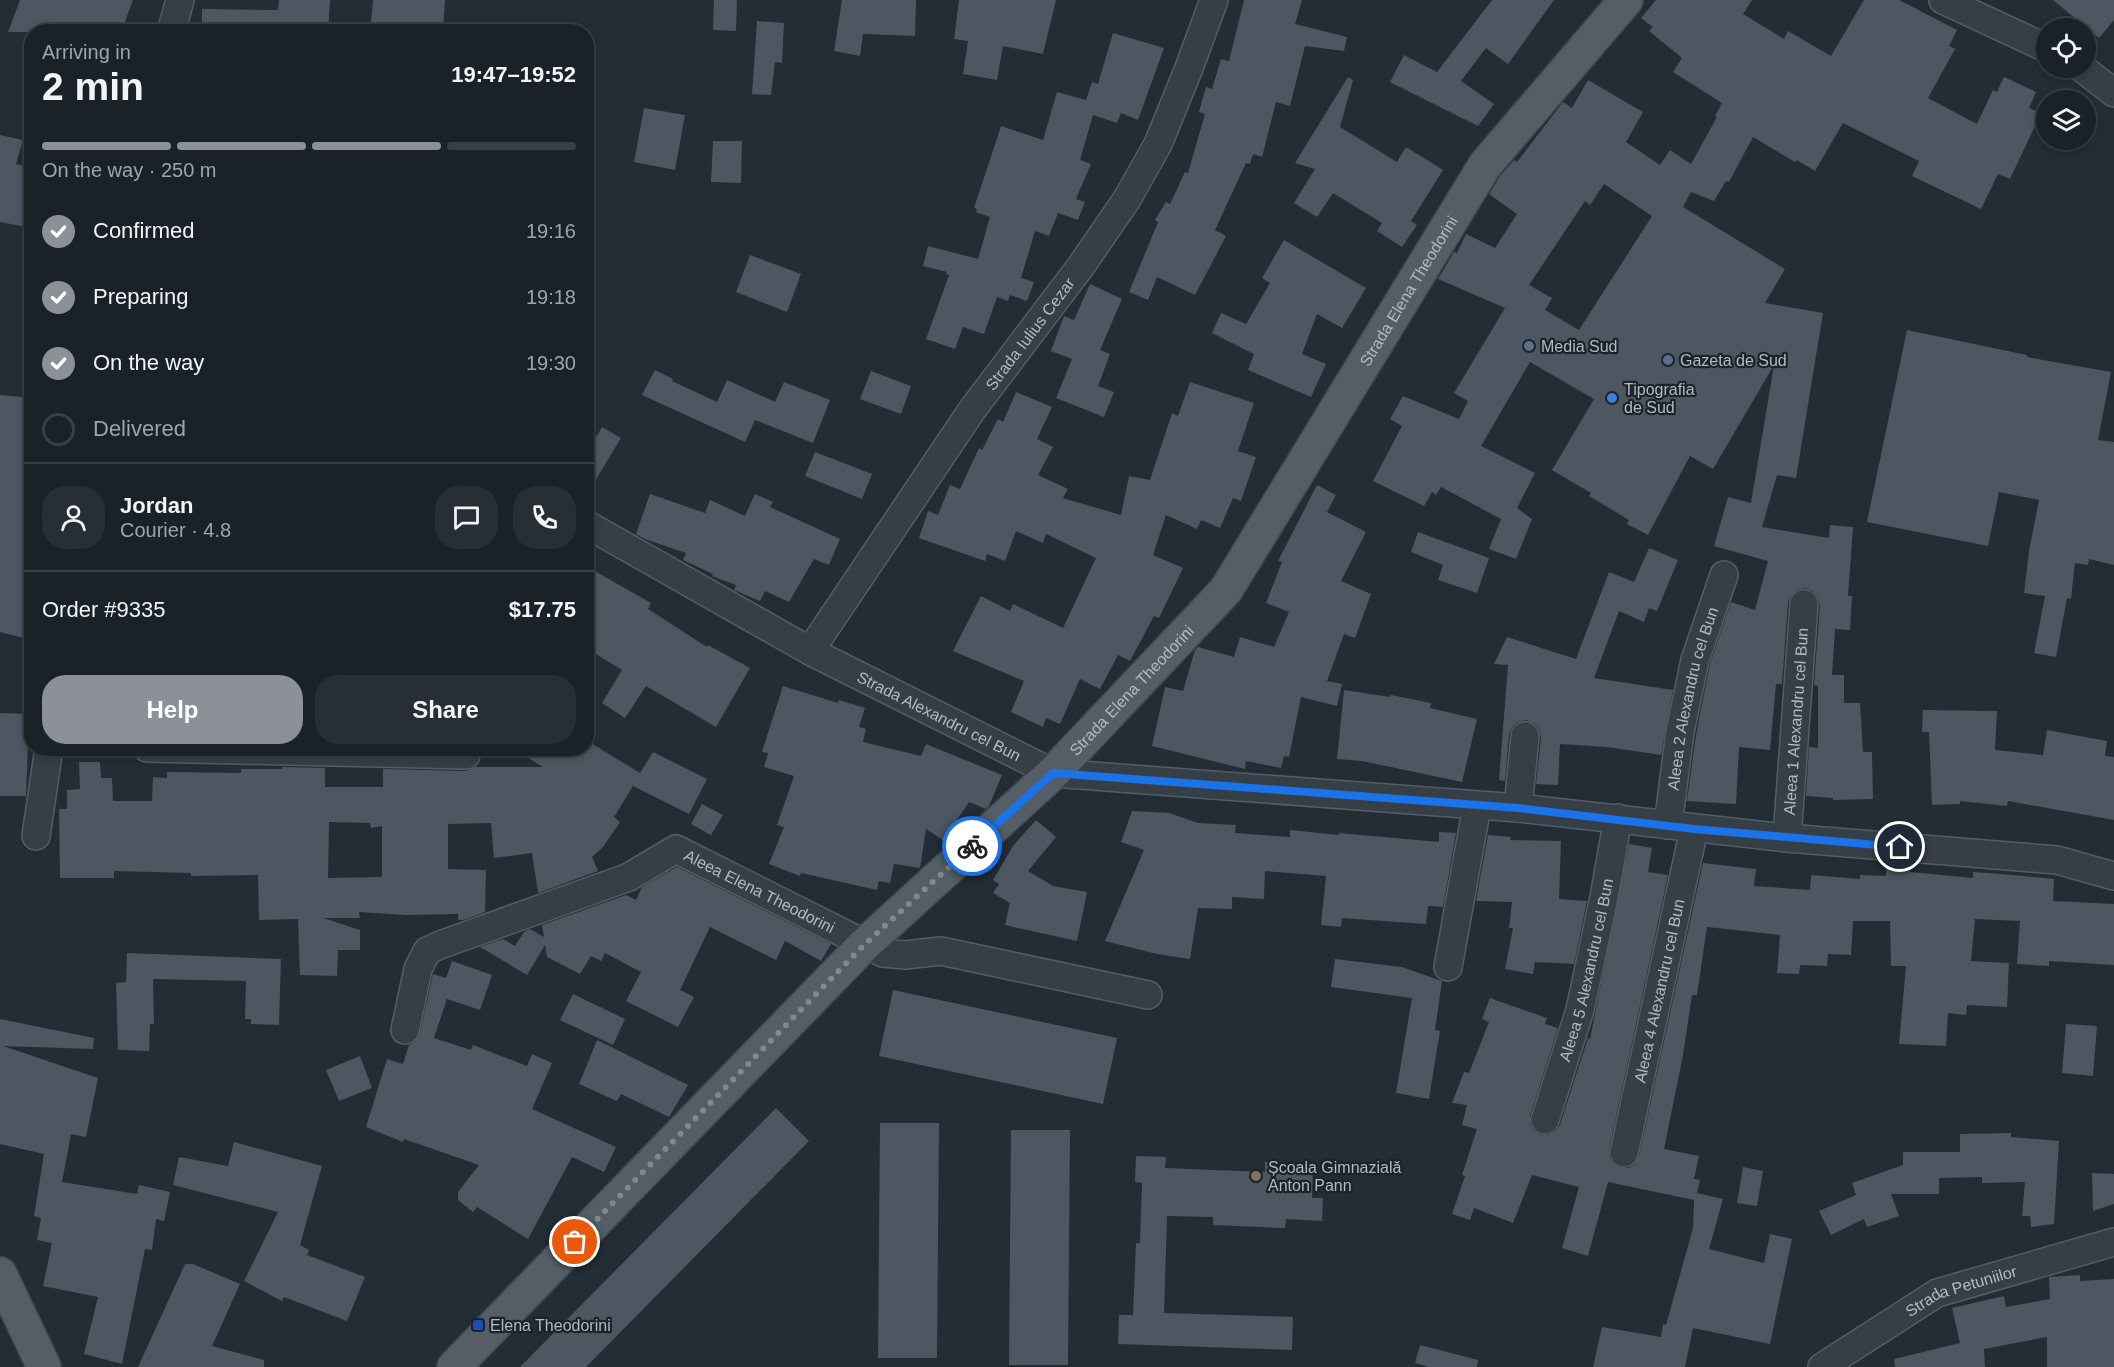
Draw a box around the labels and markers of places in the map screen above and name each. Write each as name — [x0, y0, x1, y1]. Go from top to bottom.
place label: Media Sud — [1541, 338, 1618, 355]
marker: Media Sud — [1522, 339, 1536, 353]
place label: Gazeta de Sud — [1680, 352, 1787, 369]
marker: Gazeta de Sud — [1661, 353, 1675, 367]
place label: Tipografia de Sud — [1624, 381, 1695, 416]
marker: Tipografia de Sud — [1605, 391, 1619, 405]
pin — [1874, 821, 1925, 872]
place label: Școala Gimnazială Anton Pann — [1268, 1159, 1402, 1194]
marker: Școala Gimnazială Anton Pann — [1249, 1169, 1263, 1183]
pin — [549, 1216, 600, 1267]
place label: Elena Theodorini — [490, 1317, 611, 1334]
marker: Elena Theodorini — [471, 1318, 485, 1332]

